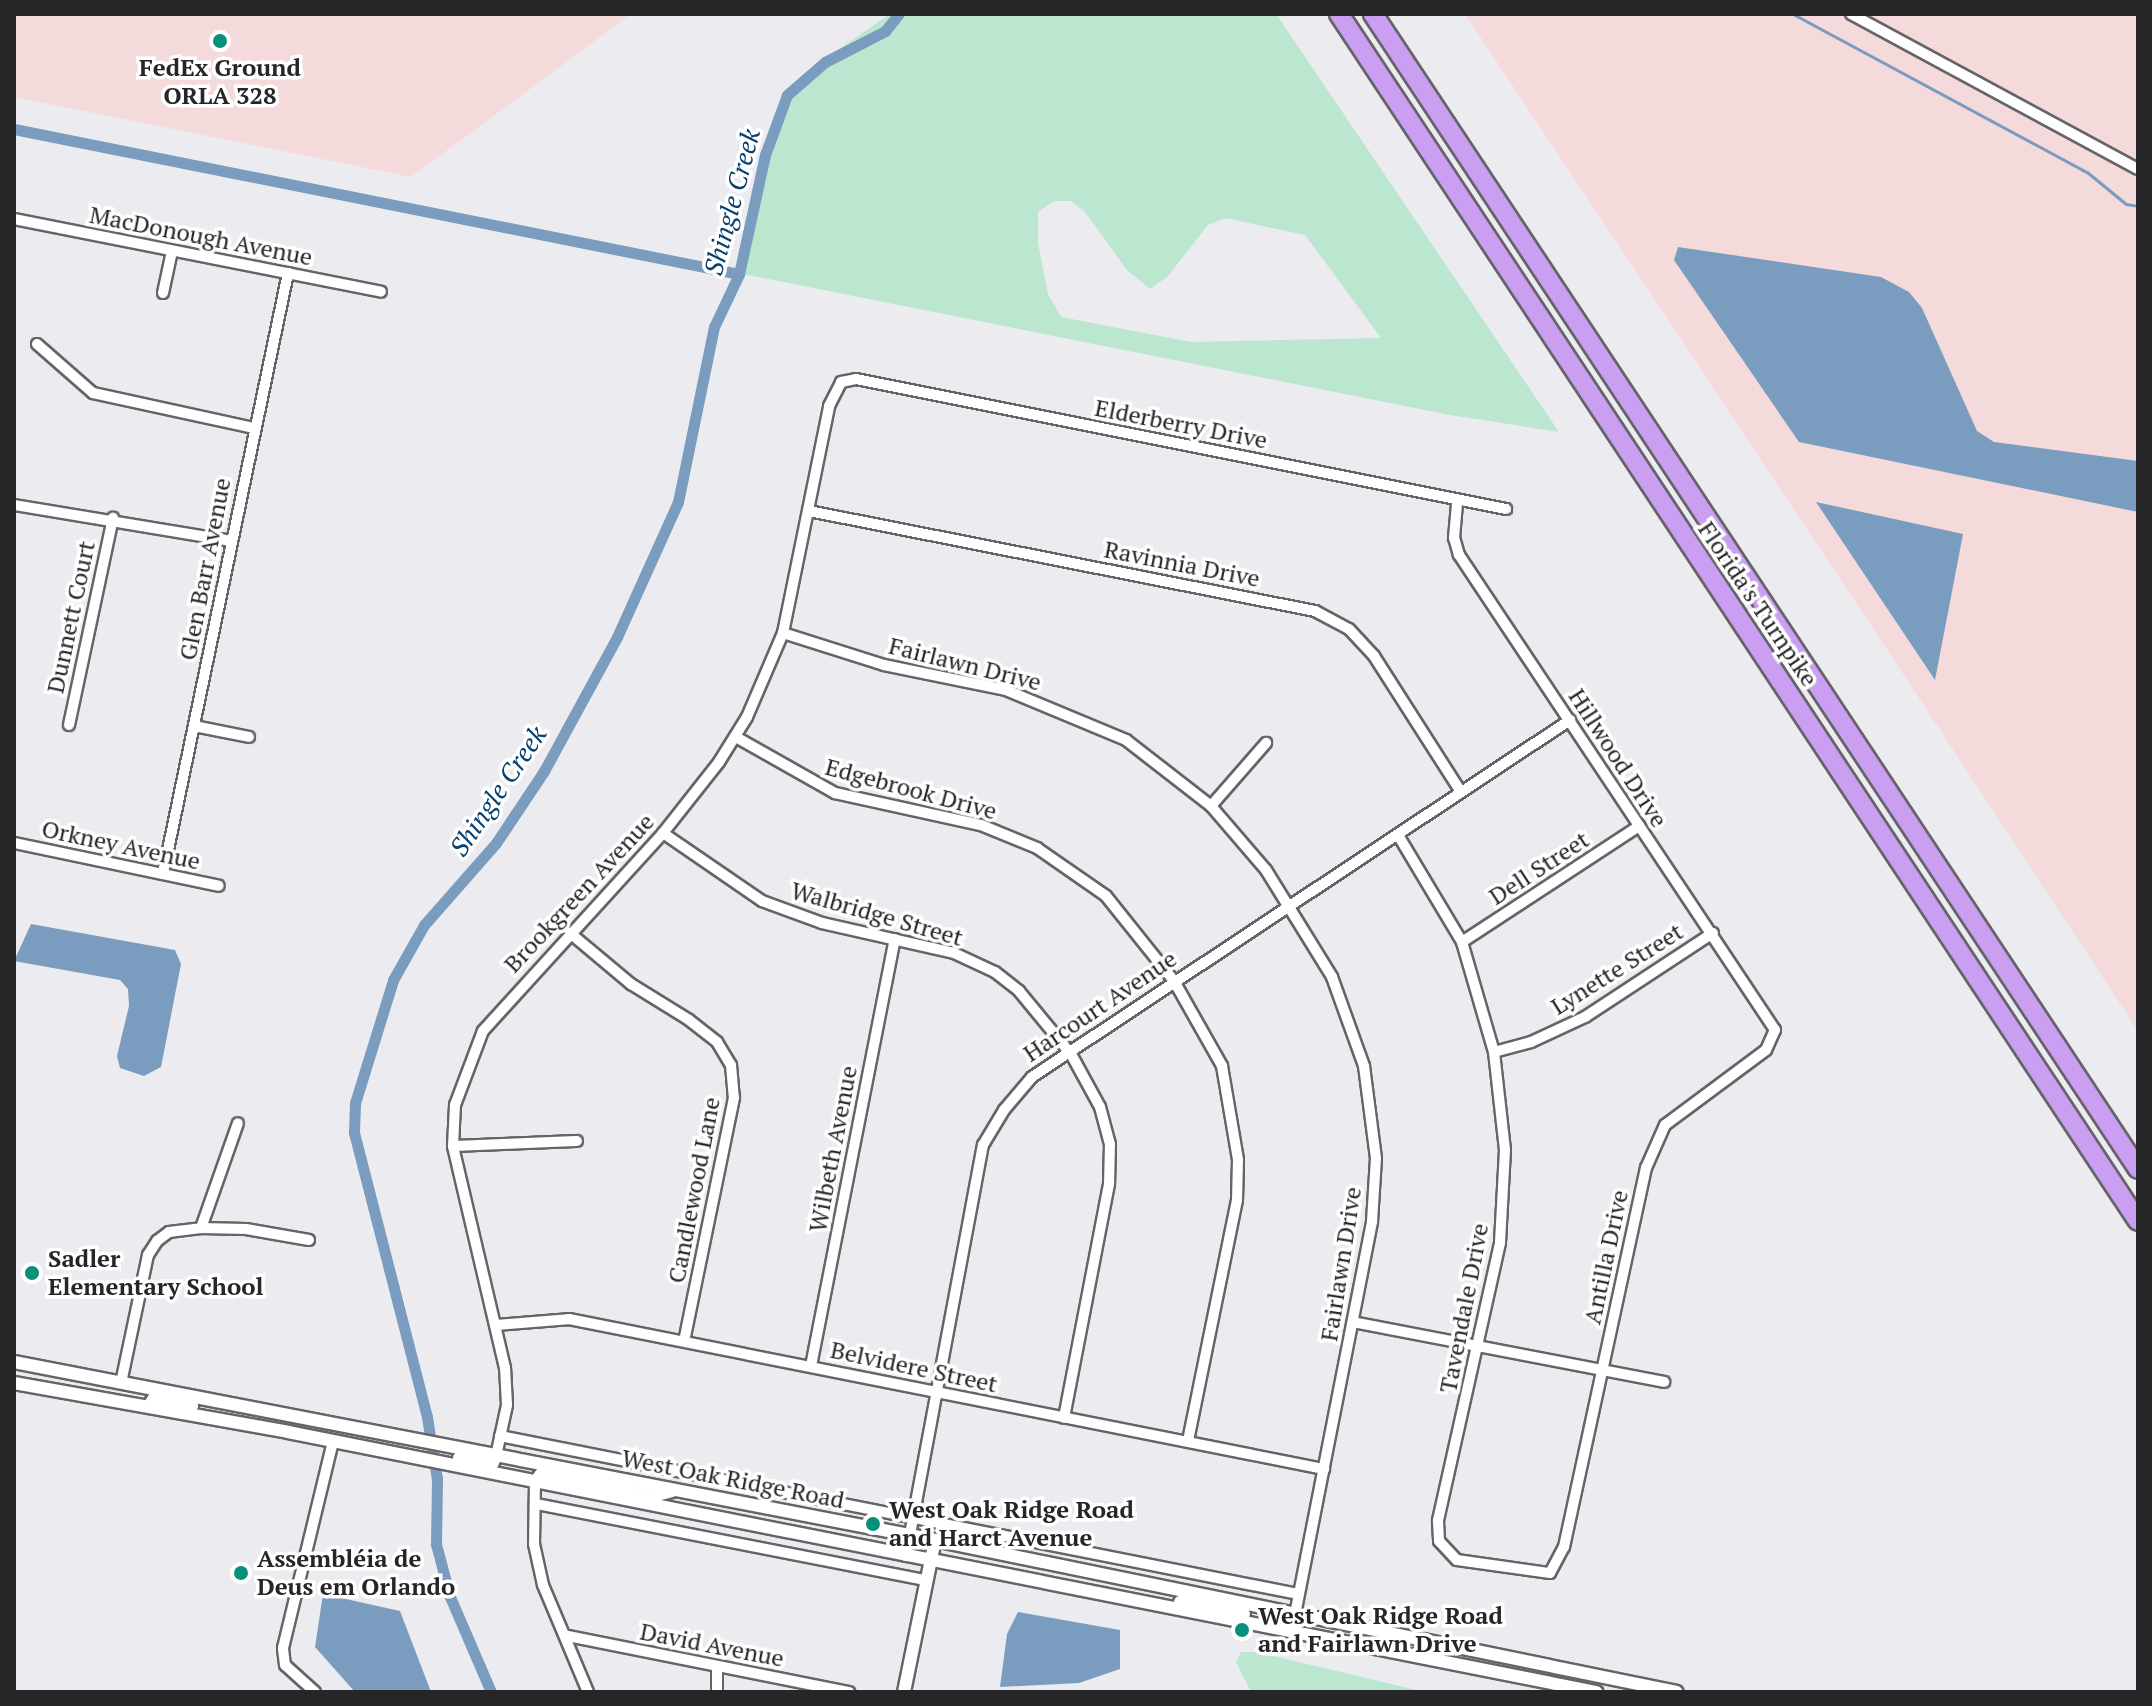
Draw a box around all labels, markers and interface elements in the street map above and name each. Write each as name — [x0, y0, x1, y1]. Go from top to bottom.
marker: FedEx Ground ORLA 328 — [211, 32, 229, 50]
place label: FedEx Ground ORLA 328 — [139, 54, 301, 110]
water label: Shingle Creek — [698, 125, 766, 279]
street label: MacDonough Avenue — [87, 200, 315, 272]
street label: Elderberry Drive — [1092, 393, 1270, 455]
street label: Glen Barr Avenue — [173, 475, 237, 663]
street label: Florida's Turnpike — [1692, 516, 1824, 692]
street label: Ravinnia Drive — [1102, 535, 1262, 593]
street label: Dunnett Court — [41, 538, 101, 696]
street label: Fairlawn Drive — [886, 631, 1044, 697]
street label: Hillwood Drive — [1563, 683, 1673, 833]
water label: Shingle Creek — [443, 720, 553, 862]
street label: Edgebrook Drive — [822, 752, 1000, 826]
street label: Brookgreen Avenue — [498, 807, 660, 979]
street label: Orkney Avenue — [39, 814, 203, 876]
street label: Dell Street — [1484, 825, 1594, 911]
street label: Walbridge Street — [788, 876, 966, 952]
street label: Lynette Street — [1546, 917, 1688, 1021]
street label: Harcourt Avenue — [1018, 944, 1182, 1068]
street label: Wilbeth Avenue — [803, 1063, 863, 1235]
street label: Candlewood Lane — [662, 1095, 726, 1285]
street label: Fairlawn Drive — [1315, 1185, 1367, 1343]
street label: Antilla Drive — [1578, 1187, 1634, 1327]
street label: Tavendale Drive — [1433, 1221, 1495, 1395]
place label: Sadler Elementary School — [48, 1245, 263, 1301]
marker: Sadler Elementary School — [23, 1264, 41, 1282]
street label: Belvidere Street — [828, 1335, 1000, 1399]
street label: West Oak Ridge Road — [619, 1443, 847, 1515]
place label: West Oak Ridge Road and Harct Avenue — [889, 1496, 1134, 1552]
marker: West Oak Ridge Road and Harct Avenue — [864, 1515, 882, 1533]
place label: Assembléia de Deus em Orlando — [257, 1545, 455, 1601]
marker: Assembléia de Deus em Orlando — [232, 1564, 250, 1582]
place label: West Oak Ridge Road and Fairlawn Drive — [1258, 1602, 1503, 1658]
street label: David Avenue — [637, 1617, 787, 1673]
marker: West Oak Ridge Road and Fairlawn Drive — [1233, 1621, 1251, 1639]

